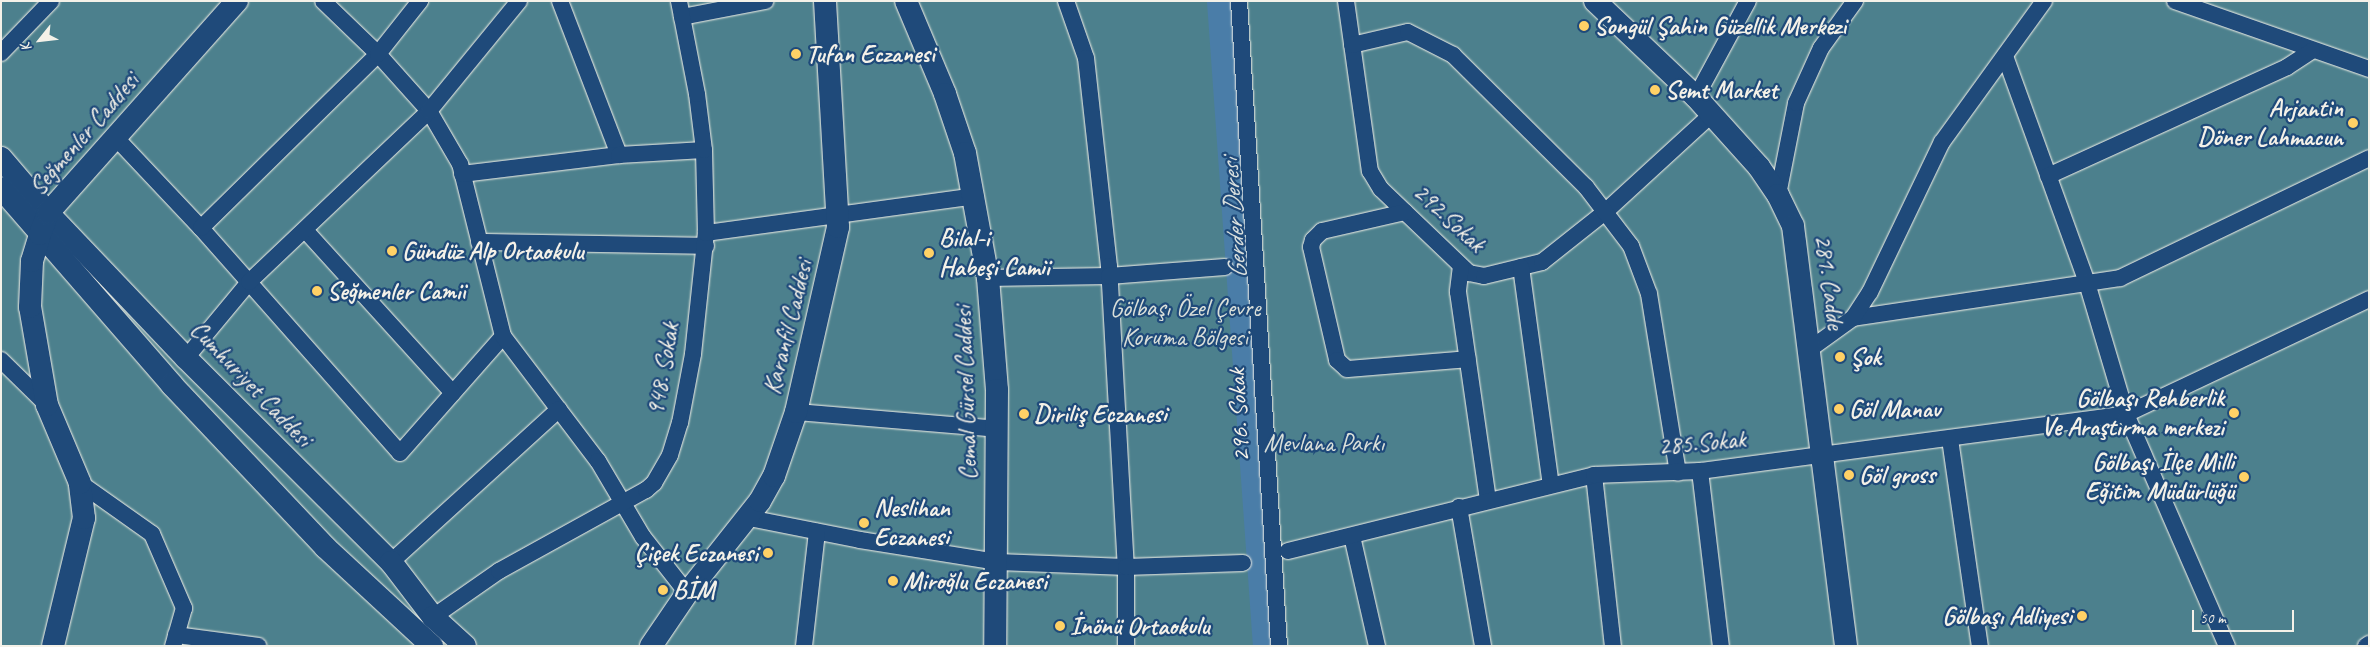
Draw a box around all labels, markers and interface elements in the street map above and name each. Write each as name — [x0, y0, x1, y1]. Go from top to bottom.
place label: Songül Şahin Güzellik Merkezi — [1594, 11, 1846, 41]
north arrow — [15, 15, 65, 65]
marker: Songül Şahin Güzellik Merkezi — [1578, 20, 1590, 32]
place label: Tufan Eczanesi — [806, 39, 935, 69]
text: K — [17, 40, 36, 55]
marker: Tufan Eczanesi — [790, 48, 802, 60]
street label: Seğmenler Caddesi — [22, 66, 146, 202]
place label: Semt Market — [1665, 75, 1778, 105]
marker: Semt Market — [1649, 84, 1661, 96]
place label: Arjantin Döner Lahmacun — [2195, 94, 2343, 153]
marker: Arjantin Döner Lahmacun — [2347, 117, 2359, 129]
water label: Gerder Deresi — [1214, 158, 1254, 280]
street label: 292.Sokak — [1407, 177, 1491, 259]
place label: Bilal-i Habeşi Camii — [939, 224, 1051, 283]
street label: 281. Cadde — [1808, 233, 1850, 331]
place label: Gündüz Alp Ortaokulu — [402, 236, 583, 266]
marker: Gündüz Alp Ortaokulu — [386, 245, 398, 257]
marker: Bilal-i Habeşi Camii — [923, 247, 935, 259]
street label: Karanfil Caddesi — [757, 256, 819, 398]
place label: Seğmenler Camii — [327, 276, 465, 306]
marker: Seğmenler Camii — [311, 285, 323, 297]
park label: Gölbaşı Özel Çevre Koruma Bölgesi — [1110, 294, 1260, 353]
street label: Cemal Gürsel Caddesi — [948, 305, 984, 481]
street label: Cumhuriyet Caddesi — [183, 315, 319, 453]
street label: 948. Sokak — [640, 320, 686, 418]
place label: Şok — [1850, 342, 1881, 372]
marker: Şok — [1834, 351, 1846, 363]
street label: 296. Sokak — [1222, 367, 1256, 463]
place label: Gölbaşı Rehberlik Ve Araştırma merkezi — [2041, 384, 2224, 443]
place label: Göl Manav — [1849, 394, 1940, 424]
place label: Diriliş Eczanesi — [1034, 399, 1167, 429]
marker: Göl Manav — [1833, 403, 1845, 415]
marker: Gölbaşı Rehberlik Ve Araştırma merkezi — [2228, 407, 2240, 419]
marker: Diriliş Eczanesi — [1018, 408, 1030, 420]
street label: 285.Sokak — [1657, 424, 1747, 462]
park label: Mevlana Parkı — [1264, 428, 1384, 458]
place label: Gölbaşı İlçe Milli Eğitim Müdürlüğü — [2085, 448, 2234, 507]
place label: Göl gross — [1859, 460, 1935, 490]
marker: Göl gross — [1843, 469, 1855, 481]
marker: Gölbaşı İlçe Milli Eğitim Müdürlüğü — [2238, 471, 2250, 483]
place label: Neslihan Eczanesi — [874, 494, 950, 553]
marker: Neslihan Eczanesi — [858, 517, 870, 529]
place label: Çiçek Eczanesi — [633, 538, 758, 568]
marker: Çiçek Eczanesi — [762, 547, 774, 559]
place label: Miroğlu Eczanesi — [903, 566, 1048, 596]
place label: BİM — [673, 575, 714, 605]
marker: Miroğlu Eczanesi — [887, 575, 899, 587]
marker: BİM — [657, 584, 669, 596]
scale bar — [2195, 600, 2298, 632]
place label: Gölbaşı Adliyesi — [1942, 601, 2072, 631]
text: 50 m — [2200, 609, 2226, 628]
marker: Gölbaşı Adliyesi — [2076, 610, 2088, 622]
place label: İnönü Ortaokulu — [1070, 611, 1209, 641]
marker: İnönü Ortaokulu — [1054, 620, 1066, 632]

